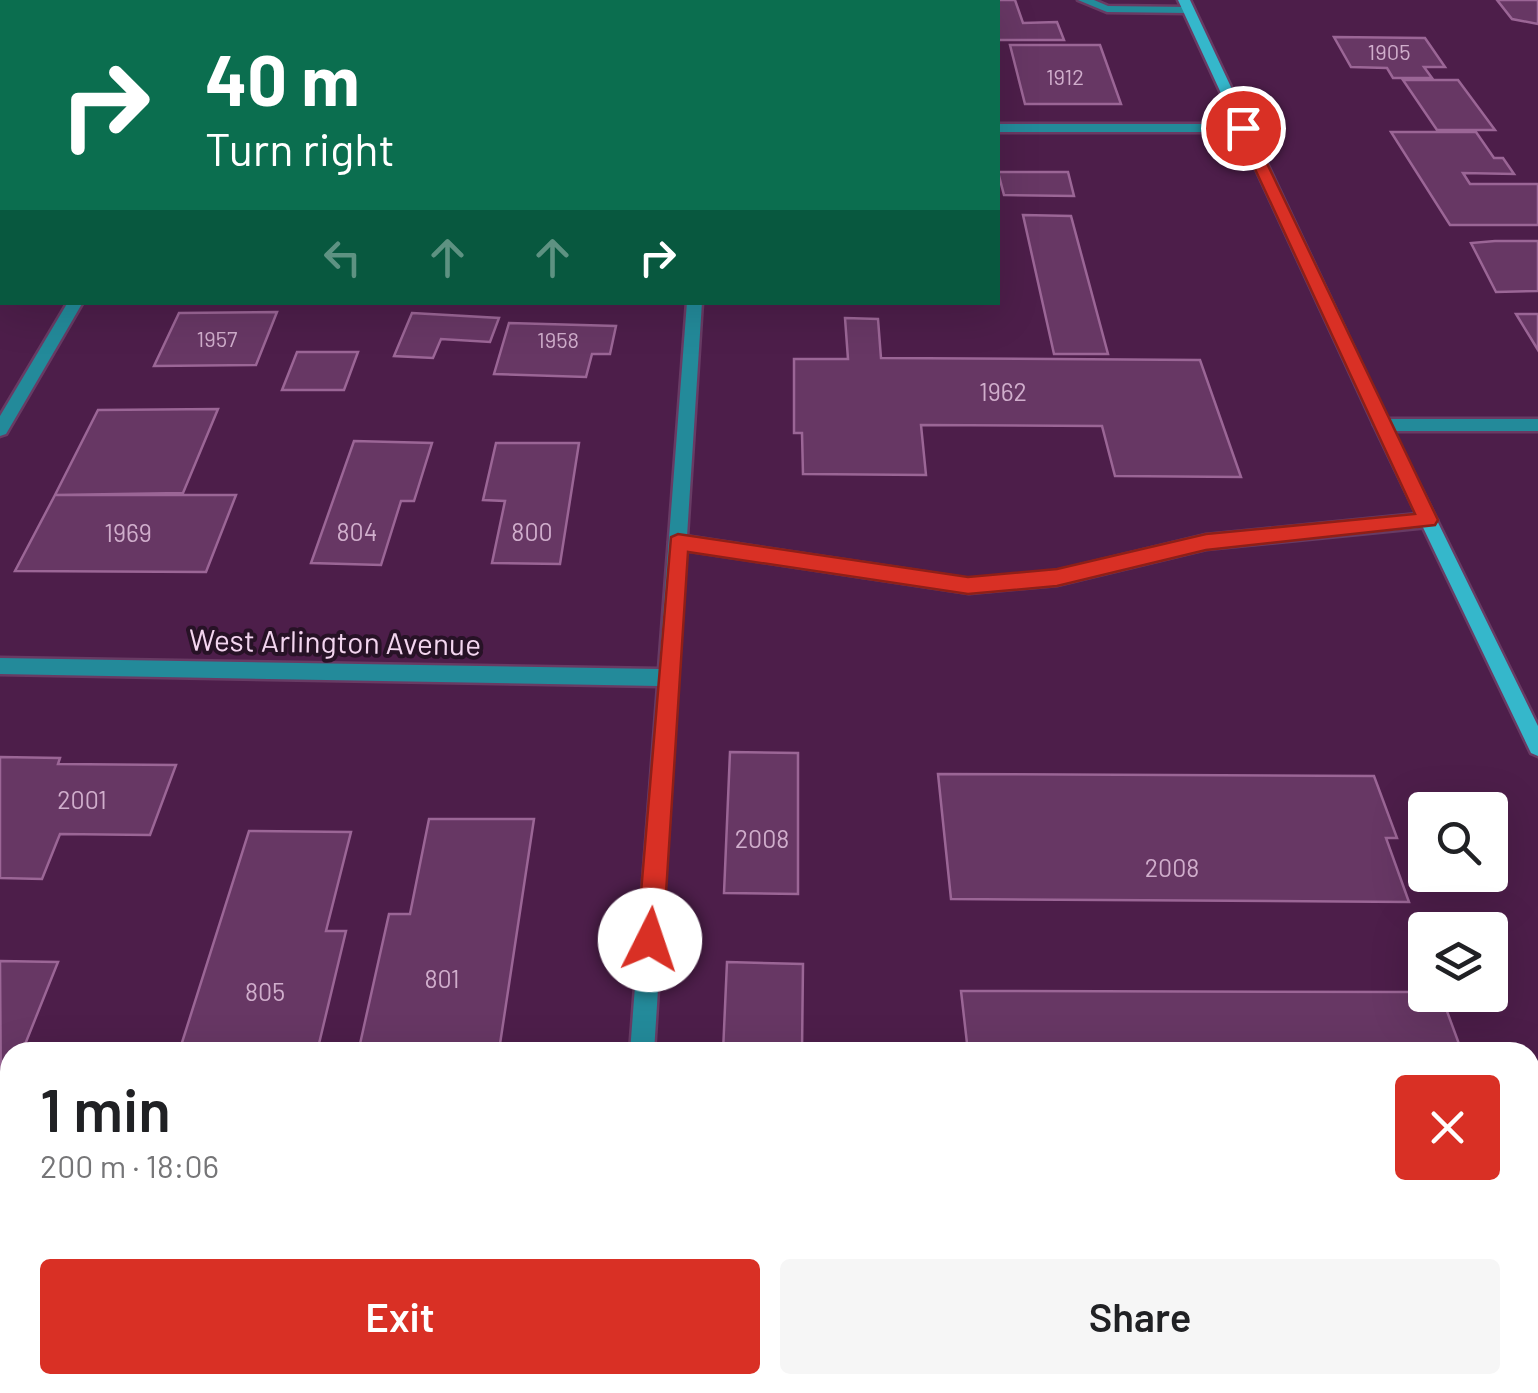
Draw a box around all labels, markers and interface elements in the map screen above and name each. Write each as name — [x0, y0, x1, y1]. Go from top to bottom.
text: 40 m — [205, 36, 360, 120]
house number: 1905 — [1368, 38, 1410, 64]
icon: right — [40, 40, 170, 170]
house number: 1912 — [1046, 63, 1084, 89]
pin — [1201, 86, 1286, 171]
icon: arrive — [1216, 101, 1271, 156]
text: Turn right — [205, 121, 395, 175]
icon: left — [315, 230, 370, 285]
icon: ahead — [420, 230, 475, 285]
icon: ahead — [525, 230, 580, 285]
icon: right — [630, 230, 685, 285]
house number: 1957 — [197, 325, 237, 351]
house number: 1958 — [537, 326, 579, 352]
house number: 1962 — [979, 376, 1027, 406]
house number: 804 — [337, 516, 377, 546]
house number: 800 — [511, 516, 553, 546]
house number: 1969 — [104, 517, 152, 547]
street label: West Arlington Avenue — [189, 620, 481, 662]
house number: 2001 — [57, 784, 107, 814]
map controls — [1408, 792, 1508, 1012]
button: search — [1408, 792, 1508, 892]
house number: 2008 — [735, 823, 789, 853]
house number: 2008 — [1145, 852, 1199, 882]
position arrow — [598, 888, 702, 992]
button: layers — [1408, 912, 1508, 1012]
house number: 801 — [424, 963, 460, 993]
house number: 805 — [245, 976, 285, 1006]
text: 1 min — [40, 1072, 171, 1144]
button: close — [1395, 1075, 1500, 1180]
text: 200 m · 18:06 — [40, 1146, 219, 1184]
button: Exit — [40, 1259, 760, 1374]
button: Share — [780, 1259, 1500, 1374]

